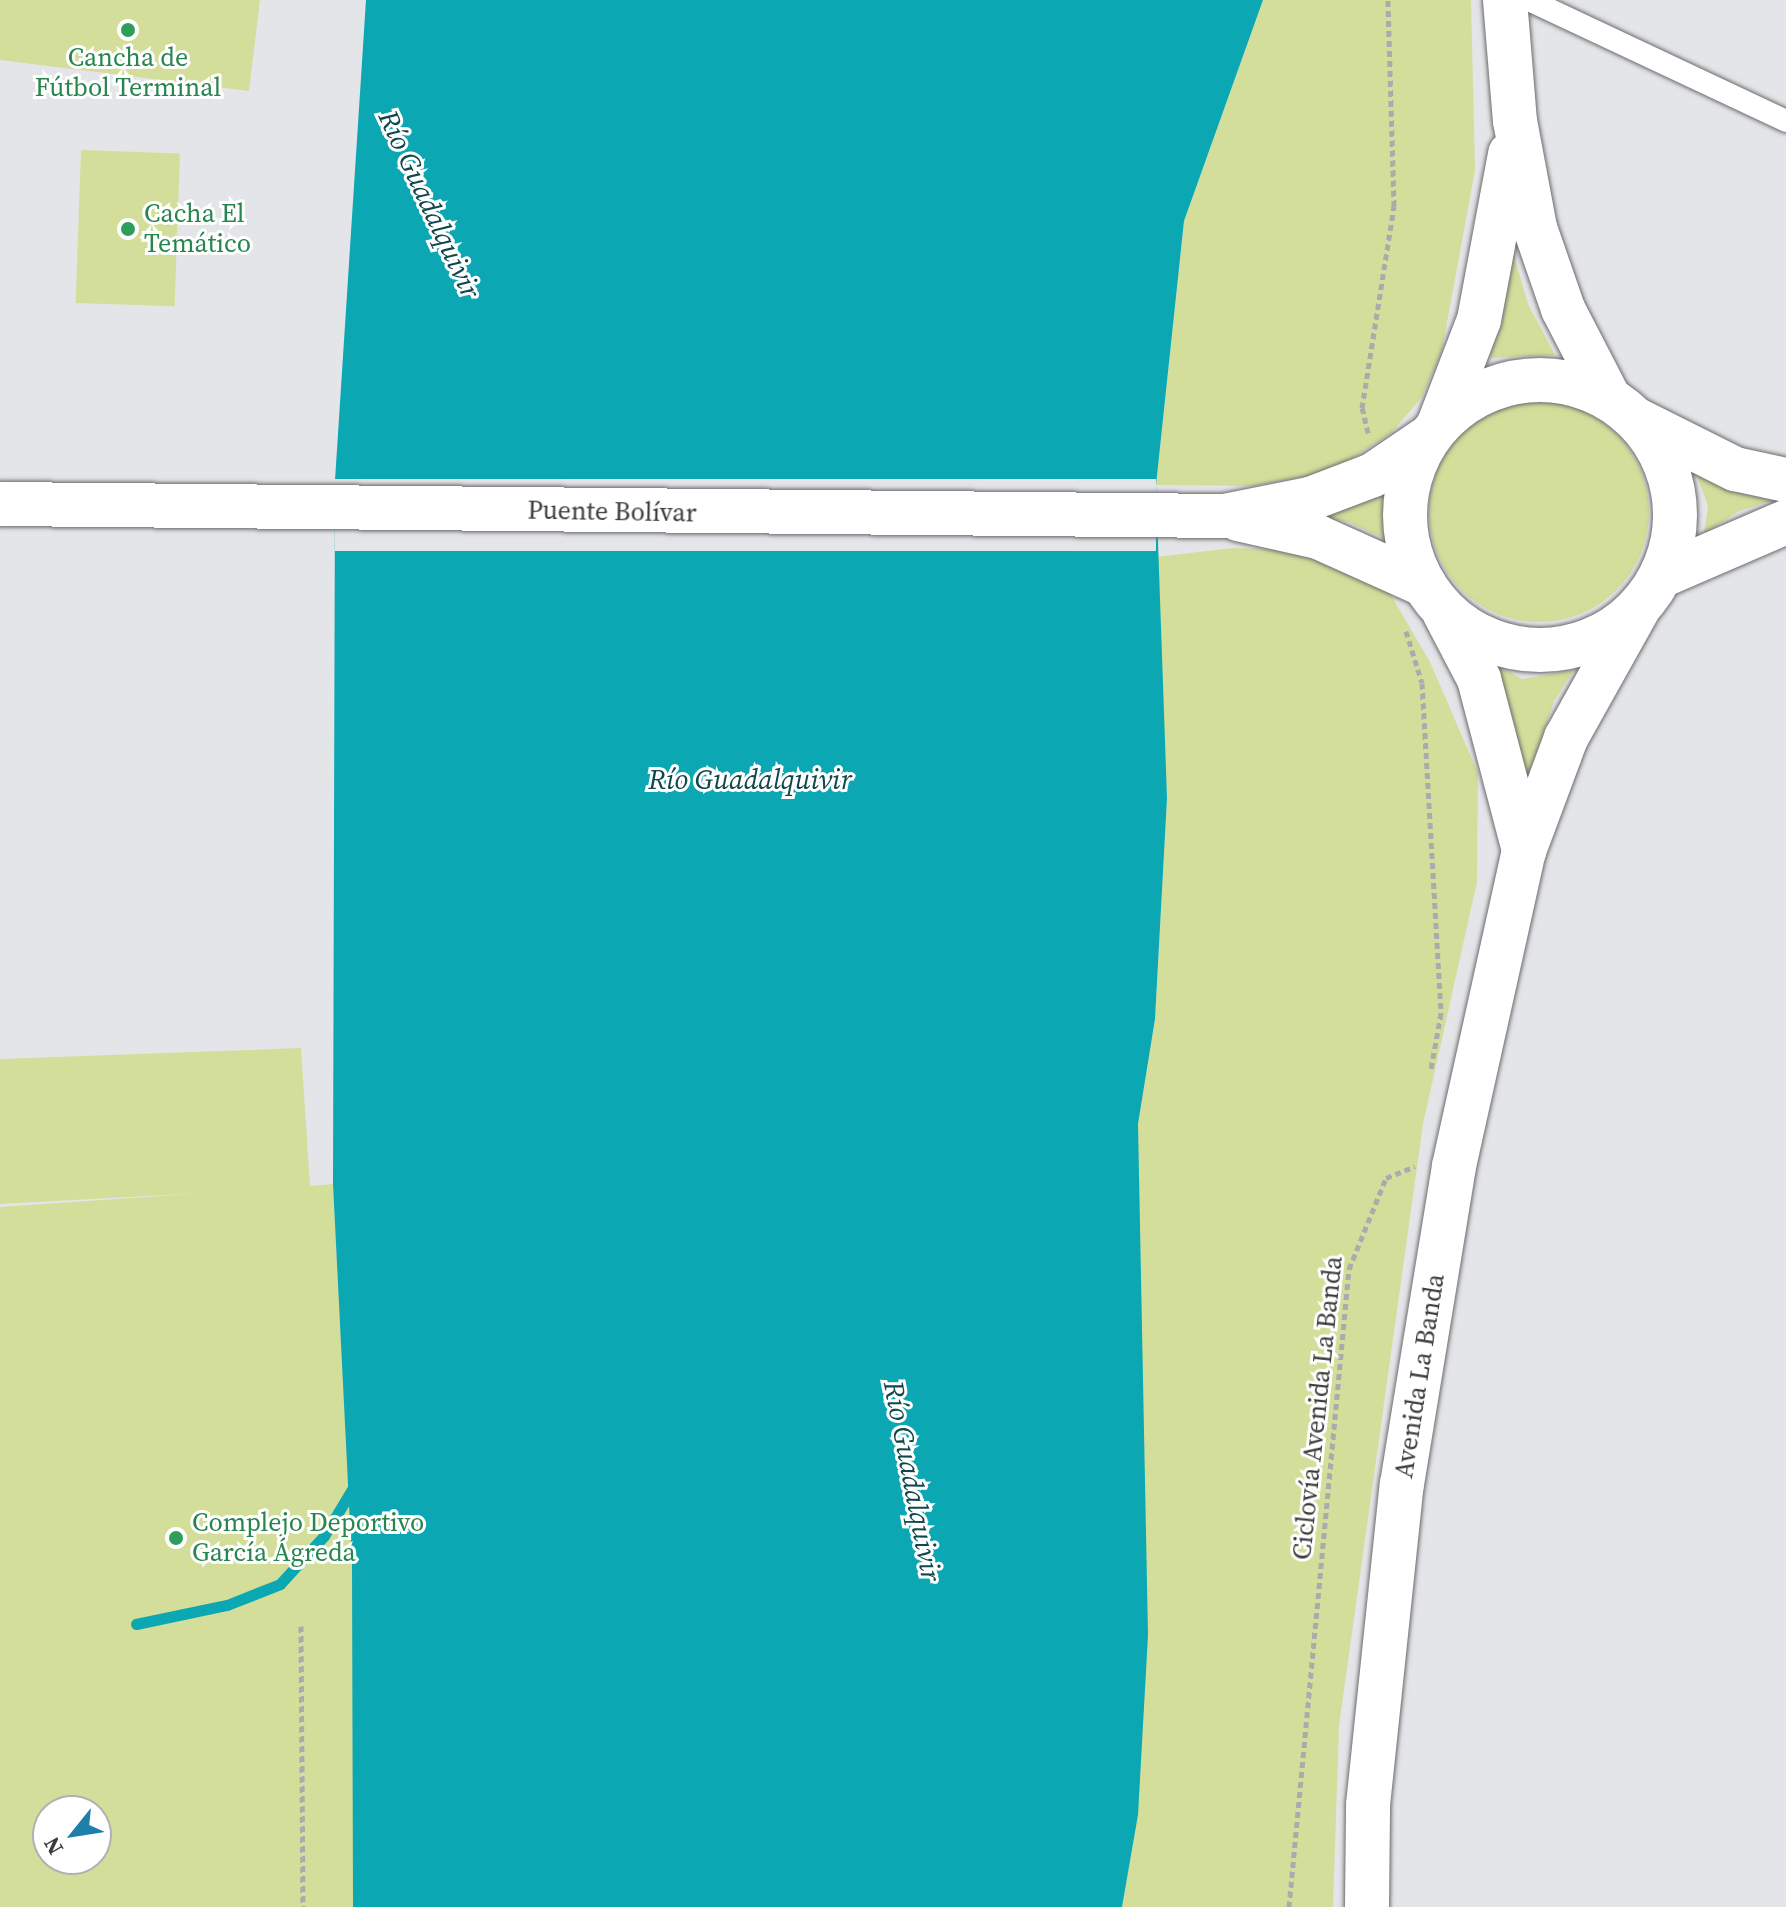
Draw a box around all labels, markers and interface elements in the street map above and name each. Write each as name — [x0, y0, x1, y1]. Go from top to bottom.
marker: Cancha de Fútbol Terminal — [119, 21, 137, 39]
place label: Cancha de Fútbol Terminal — [35, 42, 221, 104]
water label: Río Guadalquivir — [372, 105, 488, 303]
place label: Cacha El Temático — [144, 198, 251, 260]
marker: Cacha El Temático — [119, 220, 137, 238]
street label: Puente Bolívar — [527, 495, 697, 529]
water label: Río Guadalquivir — [648, 762, 852, 796]
street label: Ciclovía Avenida La Banda — [1287, 1255, 1349, 1561]
street label: Avenida La Banda — [1388, 1272, 1452, 1480]
water label: Río Guadalquivir — [877, 1378, 949, 1584]
place label: Complejo Deportivo García Ágreda — [192, 1507, 424, 1568]
marker: Complejo Deportivo García Ágreda — [167, 1529, 185, 1547]
north arrow — [32, 1795, 112, 1875]
text: N — [36, 1832, 70, 1860]

